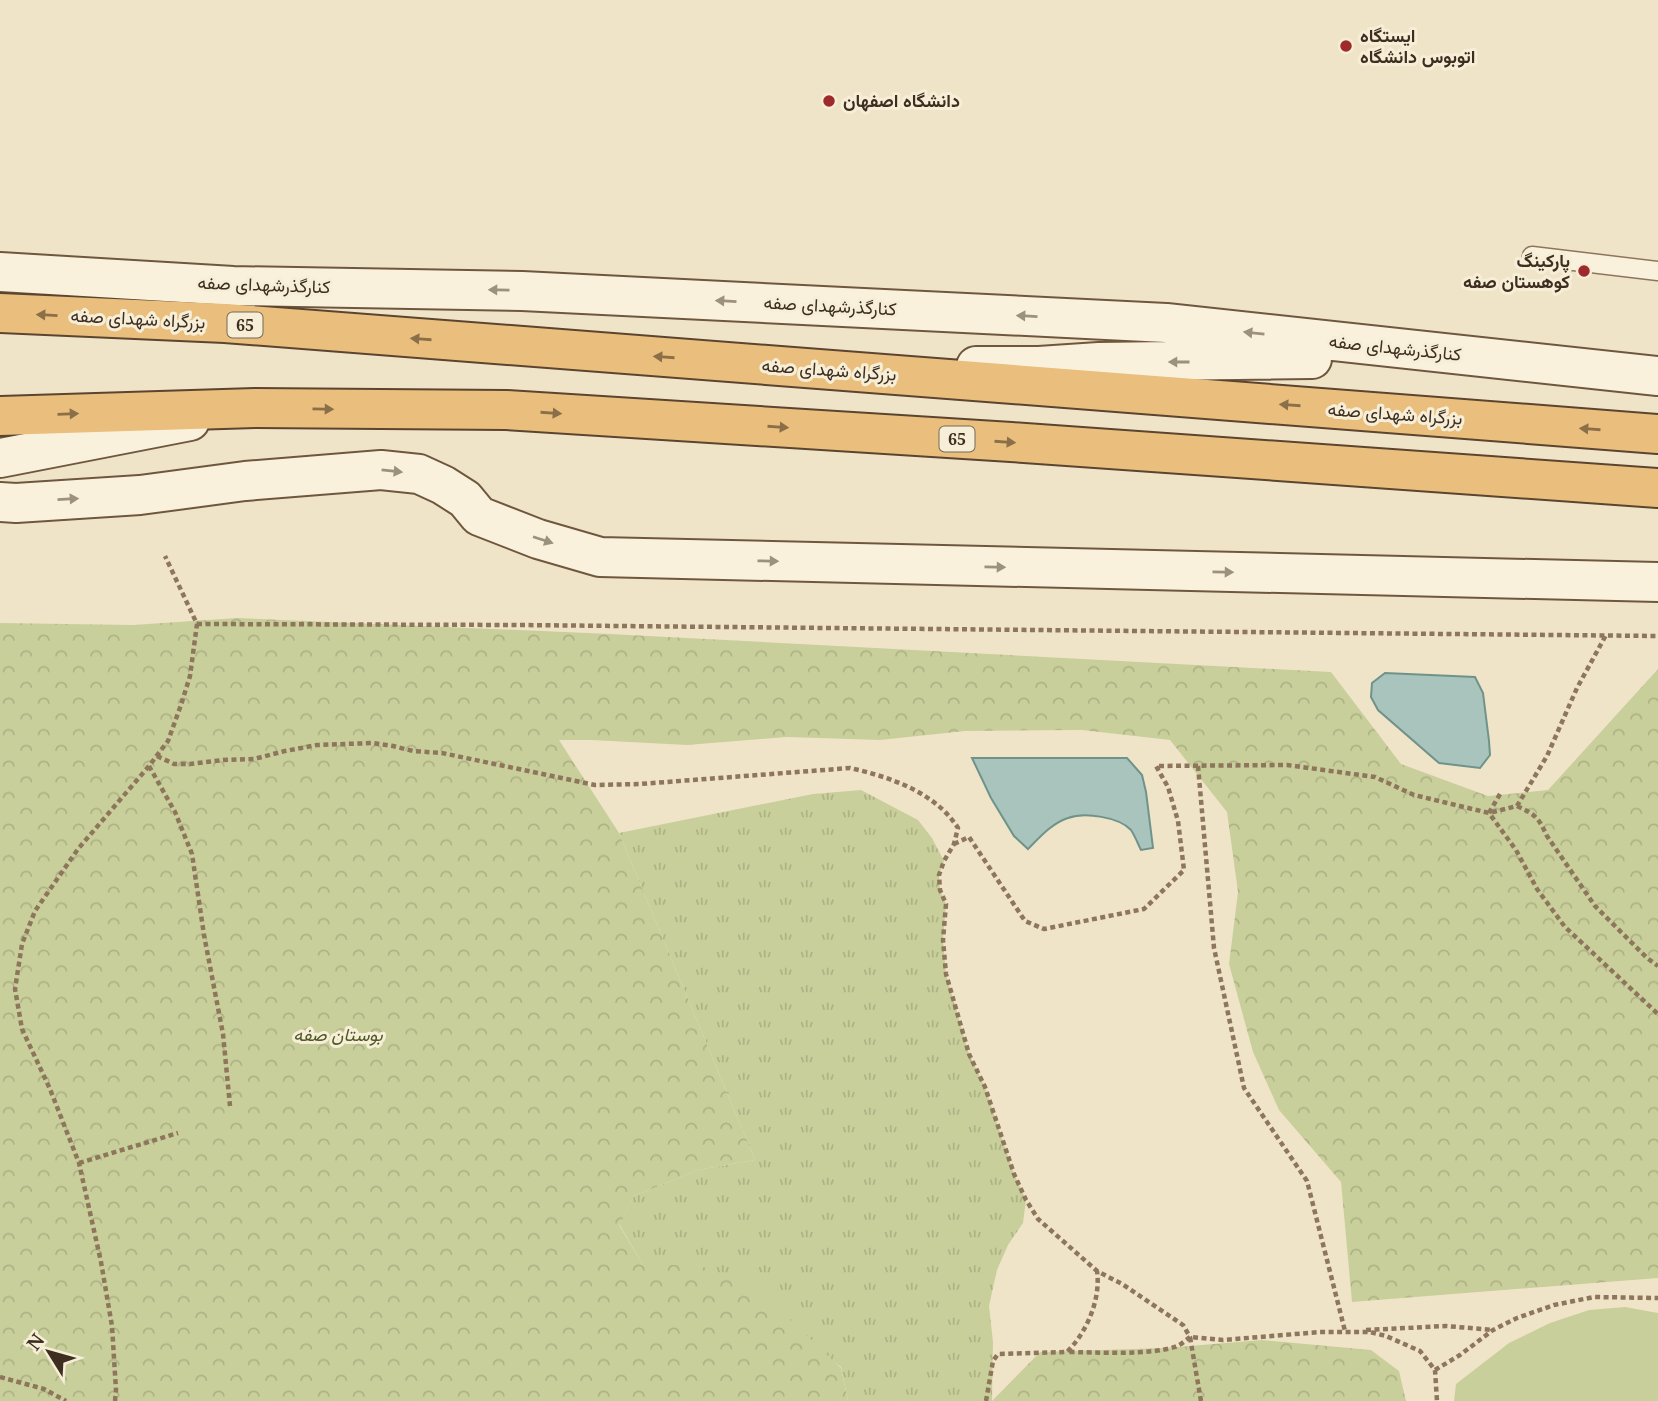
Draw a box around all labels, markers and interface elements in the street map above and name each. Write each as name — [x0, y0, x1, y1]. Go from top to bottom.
place label: ایستگاه اتوبوس دانشگاه — [1360, 23, 1475, 68]
marker: ایستگاه اتوبوس دانشگاه — [1338, 38, 1354, 54]
place label: دانشگاه اصفهان — [843, 88, 960, 112]
marker: دانشگاه اصفهان — [821, 93, 837, 109]
place label: پارکینگ کوهستان صفه — [1463, 248, 1570, 293]
marker: پارکینگ کوهستان صفه — [1576, 263, 1592, 279]
street label: کنارگذرشهدای صفه — [197, 270, 331, 298]
one-way arrow — [488, 285, 510, 296]
street label: کنارگذرشهدای صفه — [763, 290, 897, 320]
one-way arrow — [715, 295, 737, 306]
street label: بزرگراه شهدای صفه — [70, 302, 206, 334]
one-way arrow — [36, 309, 58, 320]
one-way arrow — [1016, 310, 1038, 321]
road number: 65 — [228, 312, 262, 338]
one-way arrow — [1242, 327, 1264, 338]
street label: کنارگذرشهدای صفه — [1328, 328, 1463, 366]
one-way arrow — [410, 333, 432, 344]
one-way arrow — [653, 351, 675, 362]
street label: بزرگراه شهدای صفه — [761, 352, 897, 386]
one-way arrow — [1168, 356, 1190, 368]
street label: بزرگراه شهدای صفه — [1327, 396, 1463, 430]
one-way arrow — [1279, 399, 1301, 410]
one-way arrow — [313, 403, 335, 414]
one-way arrow — [57, 408, 79, 419]
one-way arrow — [540, 408, 562, 419]
one-way arrow — [767, 422, 789, 433]
one-way arrow — [1579, 423, 1601, 434]
road number: 65 — [940, 426, 974, 452]
one-way arrow — [994, 436, 1016, 447]
one-way arrow — [381, 466, 403, 477]
one-way arrow — [57, 494, 79, 505]
one-way arrow — [532, 535, 553, 546]
one-way arrow — [757, 555, 779, 567]
one-way arrow — [984, 561, 1006, 572]
one-way arrow — [1212, 566, 1234, 578]
park label: بوستان صفه — [293, 1022, 383, 1046]
north arrow — [14, 1317, 84, 1387]
text: N — [21, 1328, 50, 1356]

